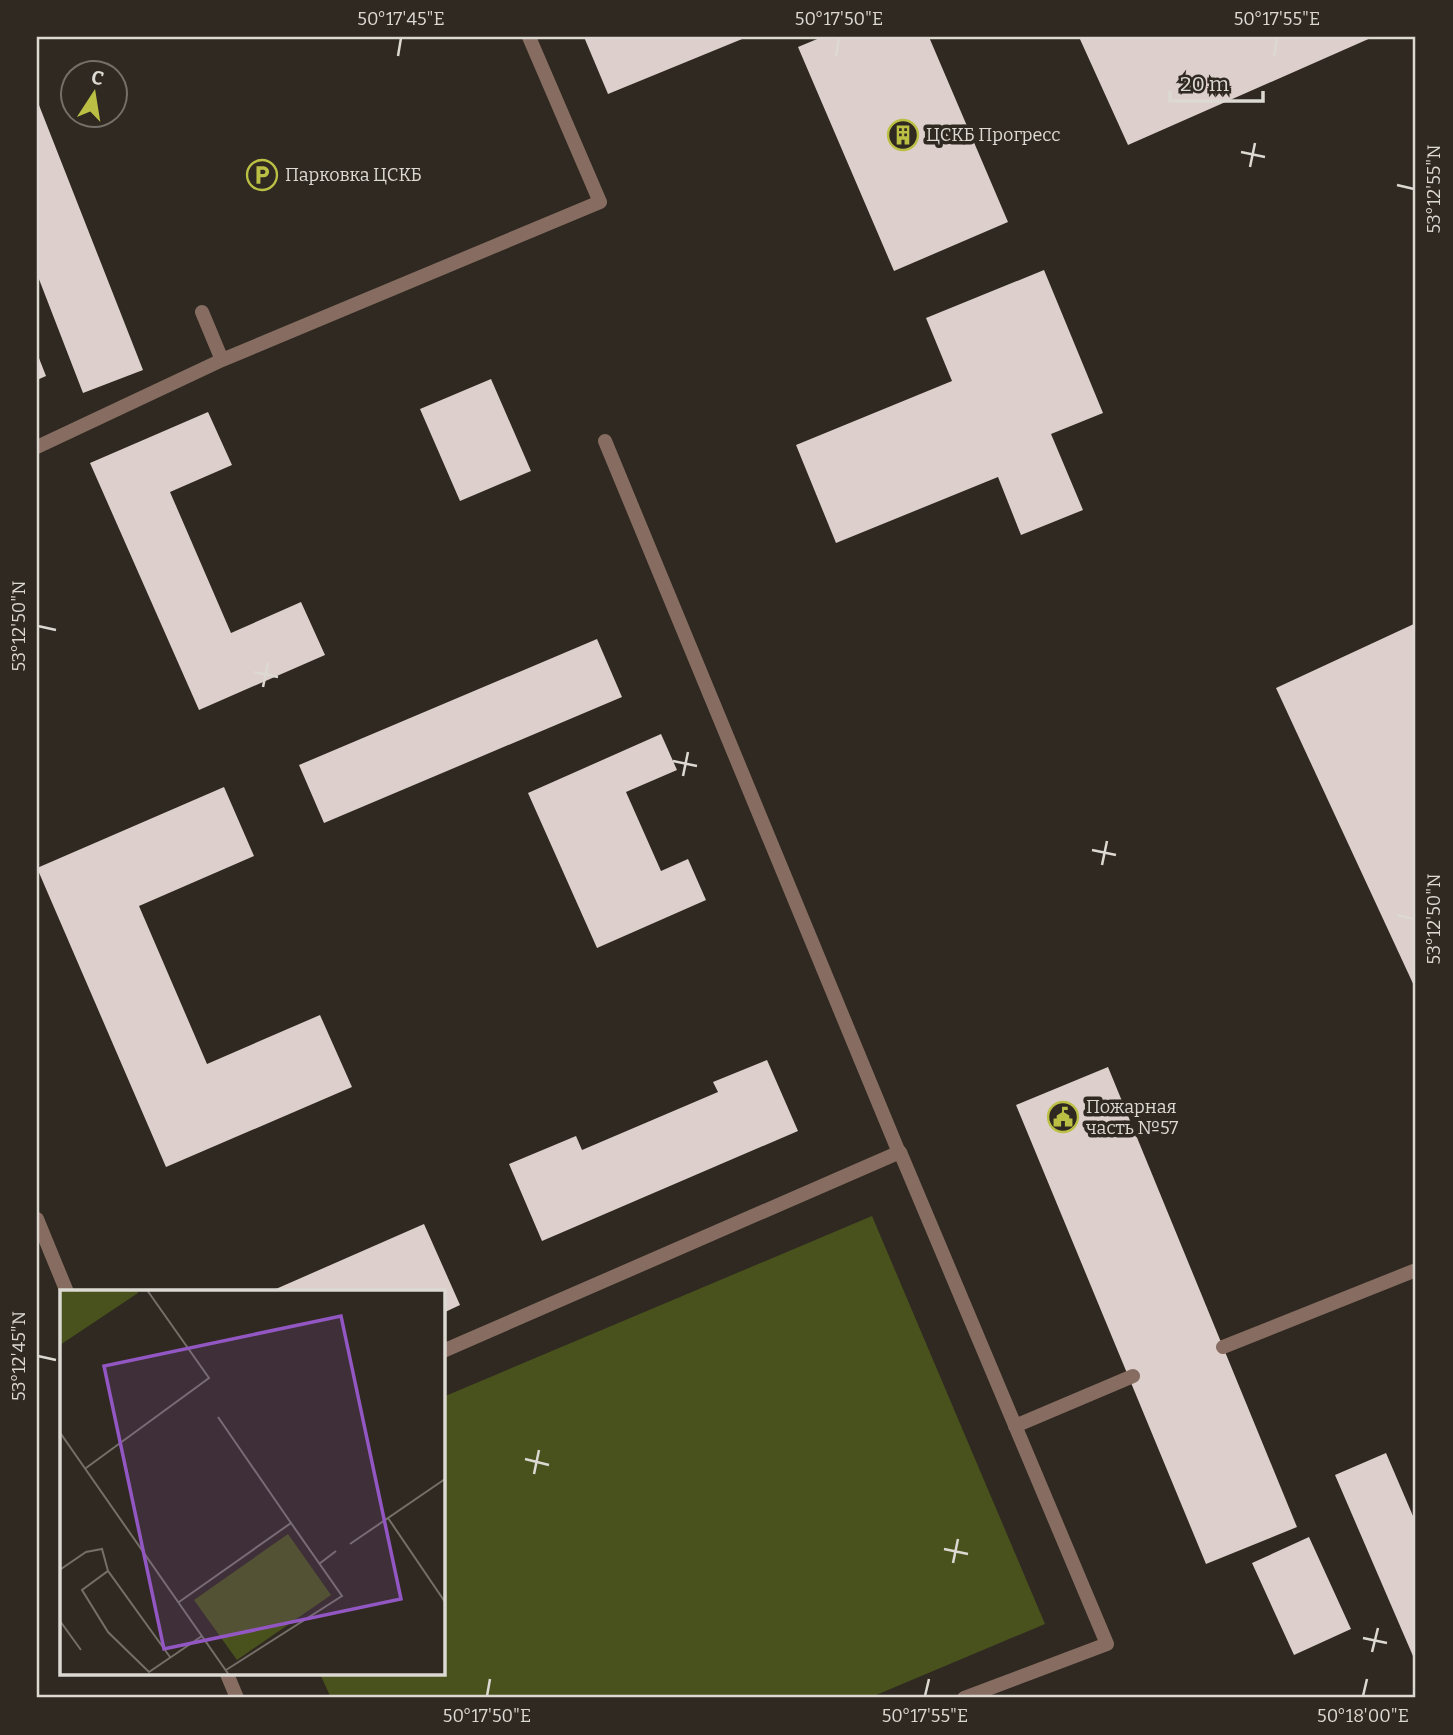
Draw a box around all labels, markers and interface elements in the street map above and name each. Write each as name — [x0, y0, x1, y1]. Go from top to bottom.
text: 50°17'45"E — [357, 8, 445, 30]
text: 50°17'50"E — [795, 8, 883, 30]
text: 50°17'55"E — [1234, 8, 1320, 30]
north arrow — [60, 60, 130, 130]
scale bar — [1170, 60, 1262, 104]
text: С — [89, 65, 106, 90]
text: 20 m — [1180, 71, 1229, 97]
building icon: ЦСКБ Прогресс — [886, 118, 920, 152]
place label: ЦСКБ Прогресс — [926, 124, 1060, 146]
text: 53°12'55"N — [1423, 144, 1445, 234]
parking icon: Парковка ЦСКБ — [245, 158, 279, 192]
place label: Парковка ЦСКБ — [285, 164, 422, 186]
text: 53°12'50"N — [8, 580, 30, 672]
text: 53°12'50"N — [1423, 873, 1445, 965]
place label: Пожарная часть №57 — [1085, 1096, 1178, 1139]
public building icon: Пожарная часть №57 — [1046, 1100, 1080, 1134]
inset map — [60, 1290, 444, 1676]
text: 53°12'45"N — [8, 1311, 30, 1401]
text: 50°17'50"E — [443, 1705, 531, 1727]
text: 50°17'55"E — [882, 1705, 968, 1727]
text: 50°18'00"E — [1317, 1705, 1409, 1727]

